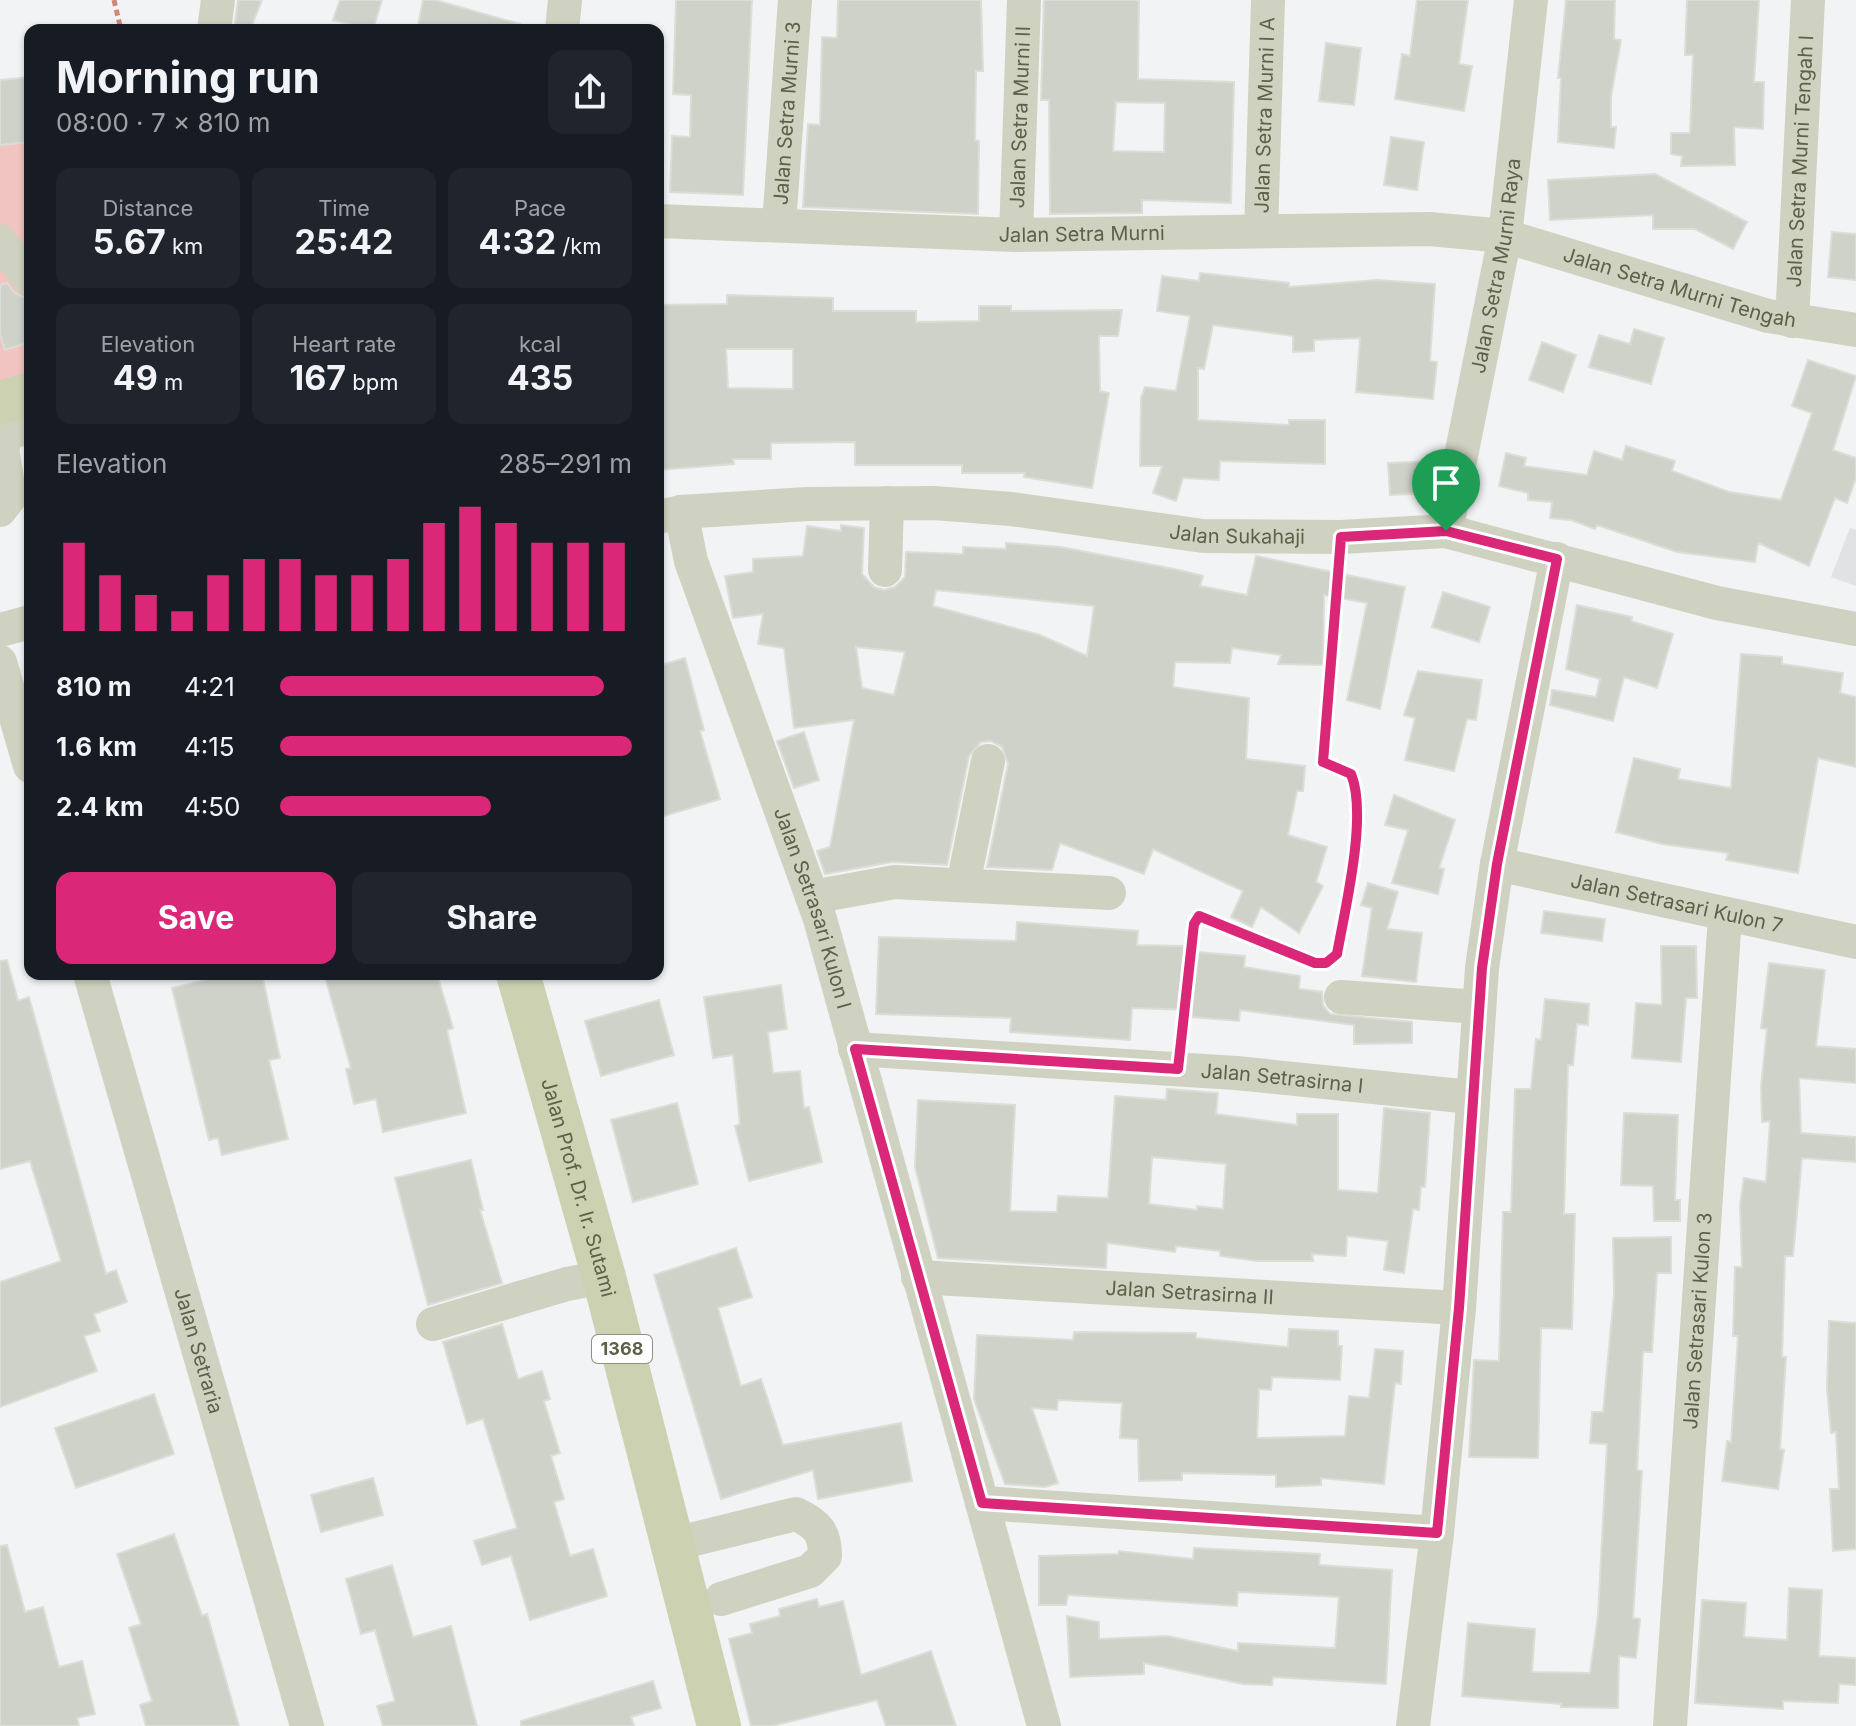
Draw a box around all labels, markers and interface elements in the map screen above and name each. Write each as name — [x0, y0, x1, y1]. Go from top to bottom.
street label: Jalan Setra Murni I A — [1250, 16, 1279, 214]
street label: Jalan Setra Murni 3 — [768, 21, 805, 206]
street label: Jalan Setra Murni II — [1005, 25, 1035, 209]
street label: Jalan Setra Murni Tengah I — [1782, 34, 1818, 288]
text: Morning run — [56, 50, 320, 104]
button: share — [548, 50, 632, 134]
text: 08:00 · 7 × 810 m — [56, 107, 271, 138]
street label: Jalan Setra Murni Raya — [1466, 157, 1525, 375]
text: Distance — [103, 195, 193, 221]
text: Time — [318, 195, 370, 221]
text: Pace — [514, 195, 566, 221]
text: 5.67 — [93, 221, 166, 262]
text: 25:42 — [295, 221, 393, 262]
text: 4:32 — [478, 221, 556, 262]
street label: Jalan Setra Murni — [998, 221, 1165, 247]
text: km — [166, 233, 203, 259]
text: /km — [556, 233, 602, 259]
street label: Jalan Setra Murni Tengah — [1560, 242, 1798, 332]
text: Elevation — [101, 331, 195, 357]
text: Heart rate — [292, 331, 396, 357]
text: kcal — [519, 331, 561, 357]
text: 49 — [113, 357, 158, 398]
text: 167 — [290, 357, 346, 398]
text: 435 — [507, 357, 573, 398]
text: m — [158, 369, 183, 395]
text: bpm — [346, 369, 398, 395]
text: Elevation — [56, 448, 167, 479]
text: 285–291 m — [499, 448, 632, 479]
pin — [1412, 449, 1480, 531]
icon: arrive — [1424, 461, 1468, 505]
street label: Jalan Sukahaji — [1168, 519, 1305, 549]
text: 810 m — [56, 671, 132, 702]
text: 4:21 — [184, 671, 235, 702]
text: 1.6 km — [56, 731, 137, 762]
text: 4:15 — [184, 731, 235, 762]
text: 2.4 km — [56, 791, 144, 822]
text: 4:50 — [184, 791, 241, 822]
street label: Jalan Setrasari Kulon I — [769, 804, 856, 1011]
street label: Jalan Setrasari Kulon 7 — [1569, 868, 1785, 938]
button: Save — [56, 872, 336, 964]
button: Share — [352, 872, 632, 964]
street label: Jalan Setrasirna I — [1200, 1059, 1364, 1098]
street label: Jalan Prof. Dr. Ir. Sutami — [536, 1076, 621, 1299]
street label: Jalan Setrasari Kulon 3 — [1678, 1212, 1717, 1430]
street label: Jalan Setrasirna II — [1105, 1276, 1274, 1309]
street label: Jalan Setraria — [169, 1285, 228, 1416]
road number: 1368 — [592, 1335, 652, 1363]

